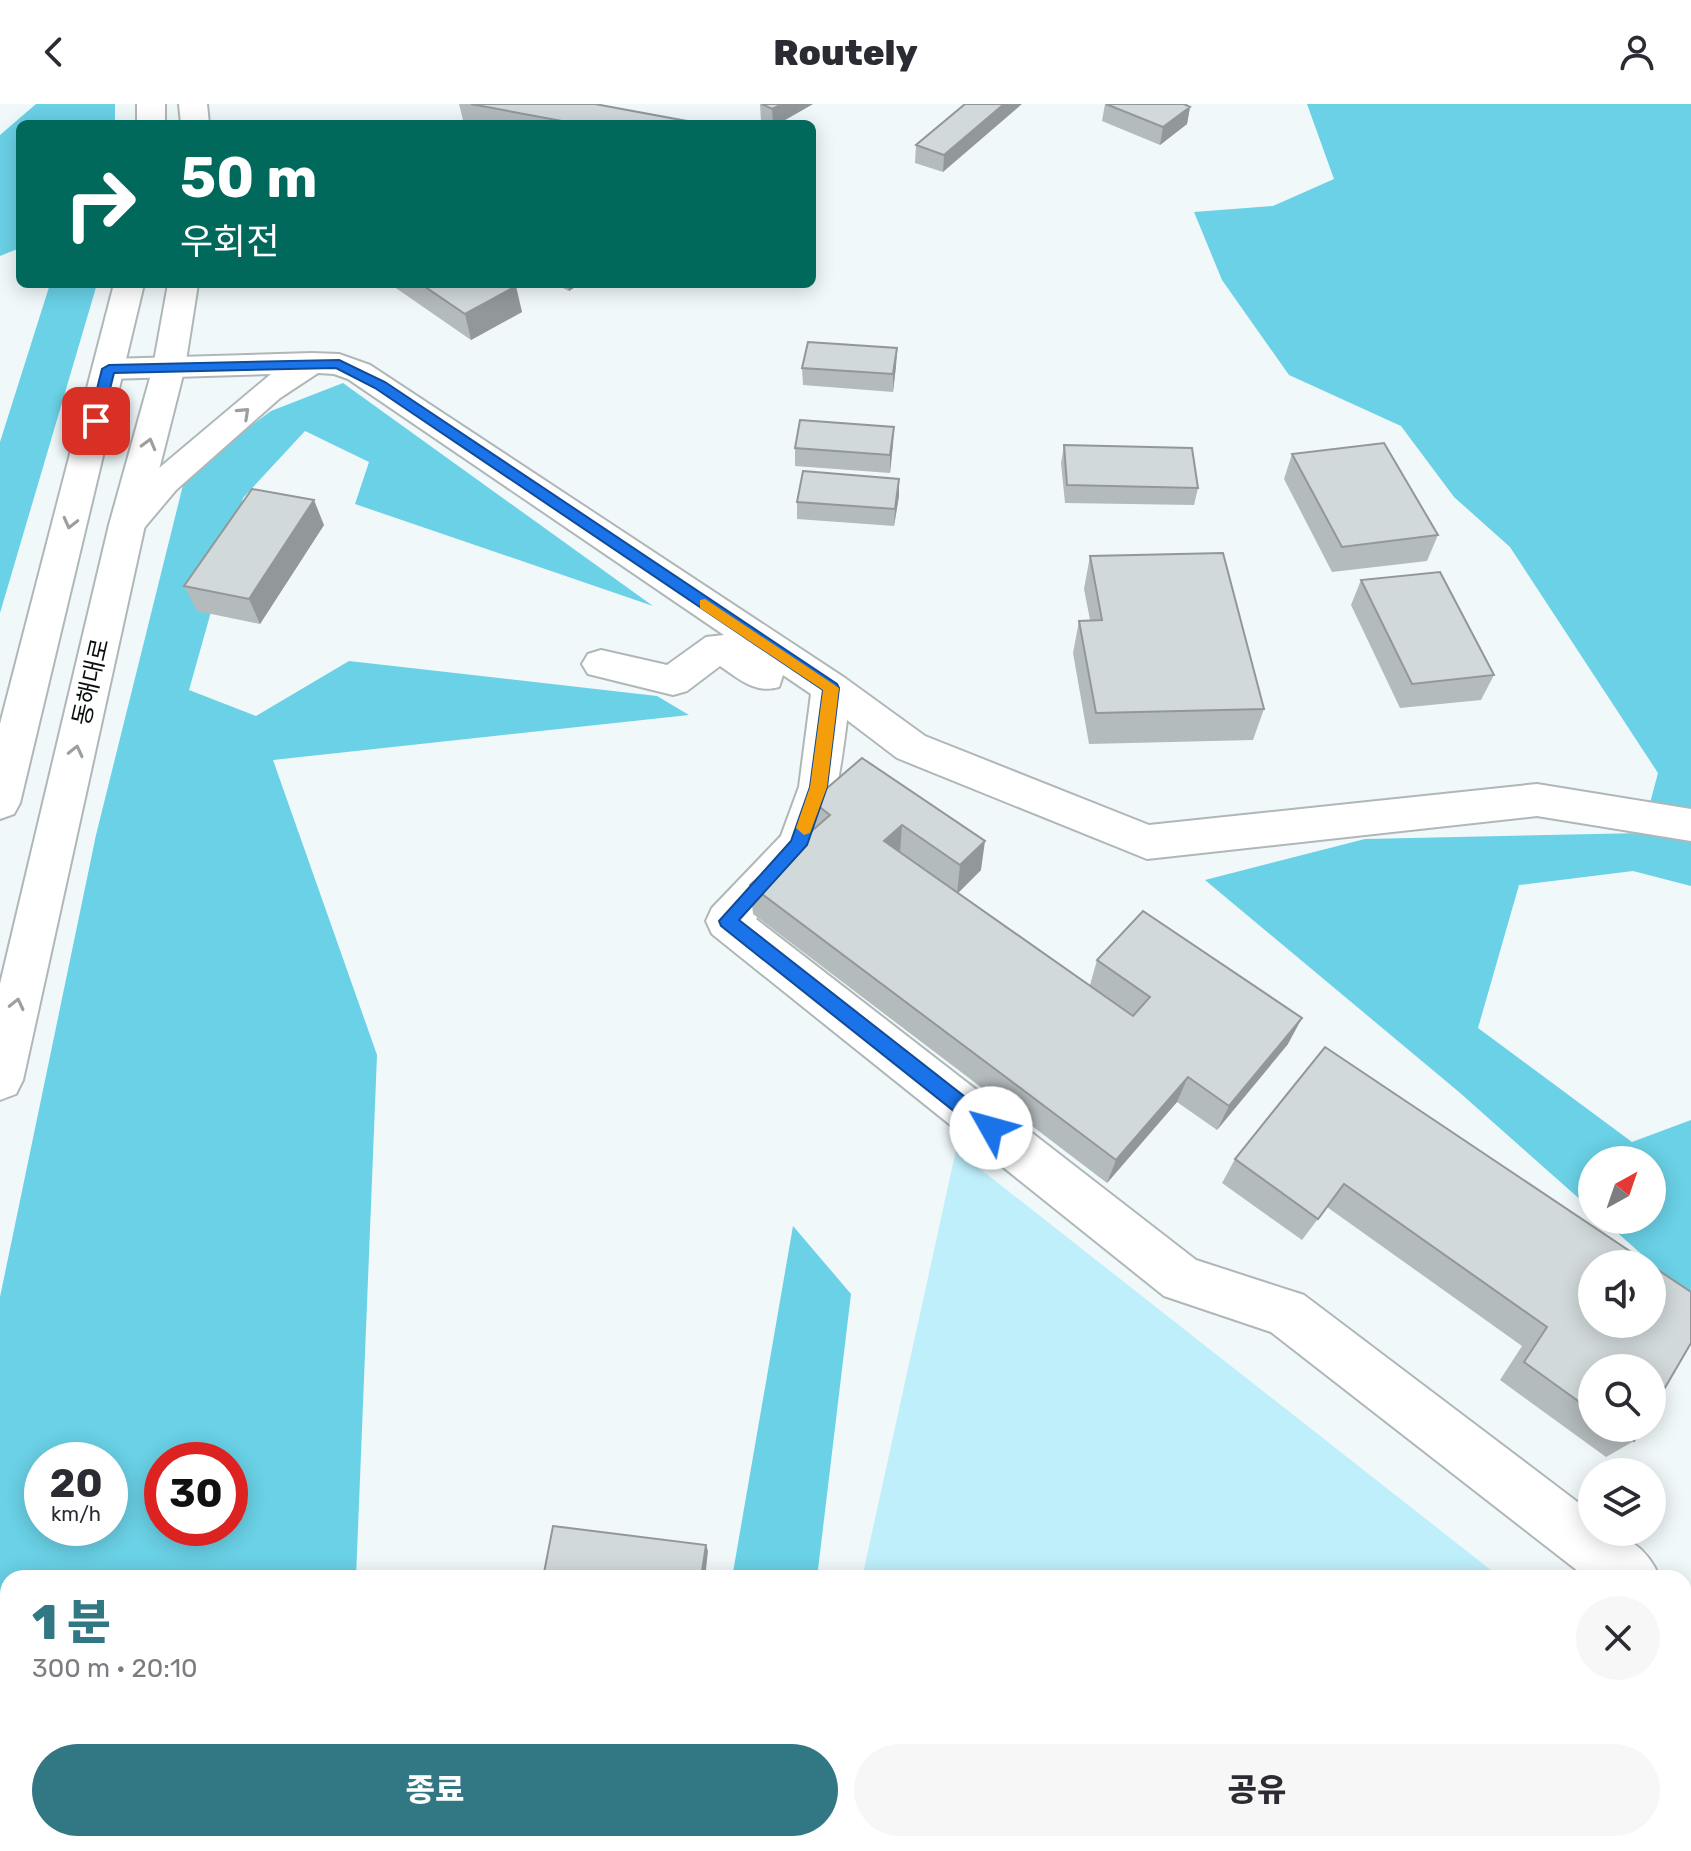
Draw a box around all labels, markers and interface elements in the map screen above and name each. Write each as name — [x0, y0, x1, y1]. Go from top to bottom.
icon: back — [32, 30, 76, 74]
icon: person — [1615, 30, 1659, 74]
text: Routely — [773, 31, 918, 74]
text: 50 m — [180, 145, 317, 211]
icon: right — [48, 152, 152, 256]
text: 우회전 — [180, 220, 279, 263]
pin — [62, 387, 130, 455]
icon: arrive — [74, 399, 118, 443]
one-way arrow — [235, 408, 249, 423]
one-way arrow — [139, 437, 156, 451]
one-way arrow — [63, 515, 80, 529]
street label: 동해대로 — [67, 636, 115, 728]
one-way arrow — [66, 745, 83, 758]
one-way arrow — [8, 998, 25, 1012]
position arrow — [949, 1086, 1033, 1170]
north arrow — [1578, 1146, 1666, 1234]
map controls — [1578, 1146, 1666, 1546]
button: sound — [1578, 1250, 1666, 1338]
button: search — [1578, 1354, 1666, 1442]
speed limit sign: 30 — [144, 1442, 248, 1546]
button: layers — [1578, 1458, 1666, 1546]
text: 20 — [49, 1460, 103, 1507]
text: km/h — [51, 1502, 101, 1526]
text: 1 분 — [32, 1594, 111, 1651]
button: close — [1576, 1596, 1660, 1680]
text: 300 m · 20:10 — [32, 1653, 198, 1684]
button: 종료 — [32, 1744, 838, 1836]
button: 공유 — [854, 1744, 1660, 1836]

